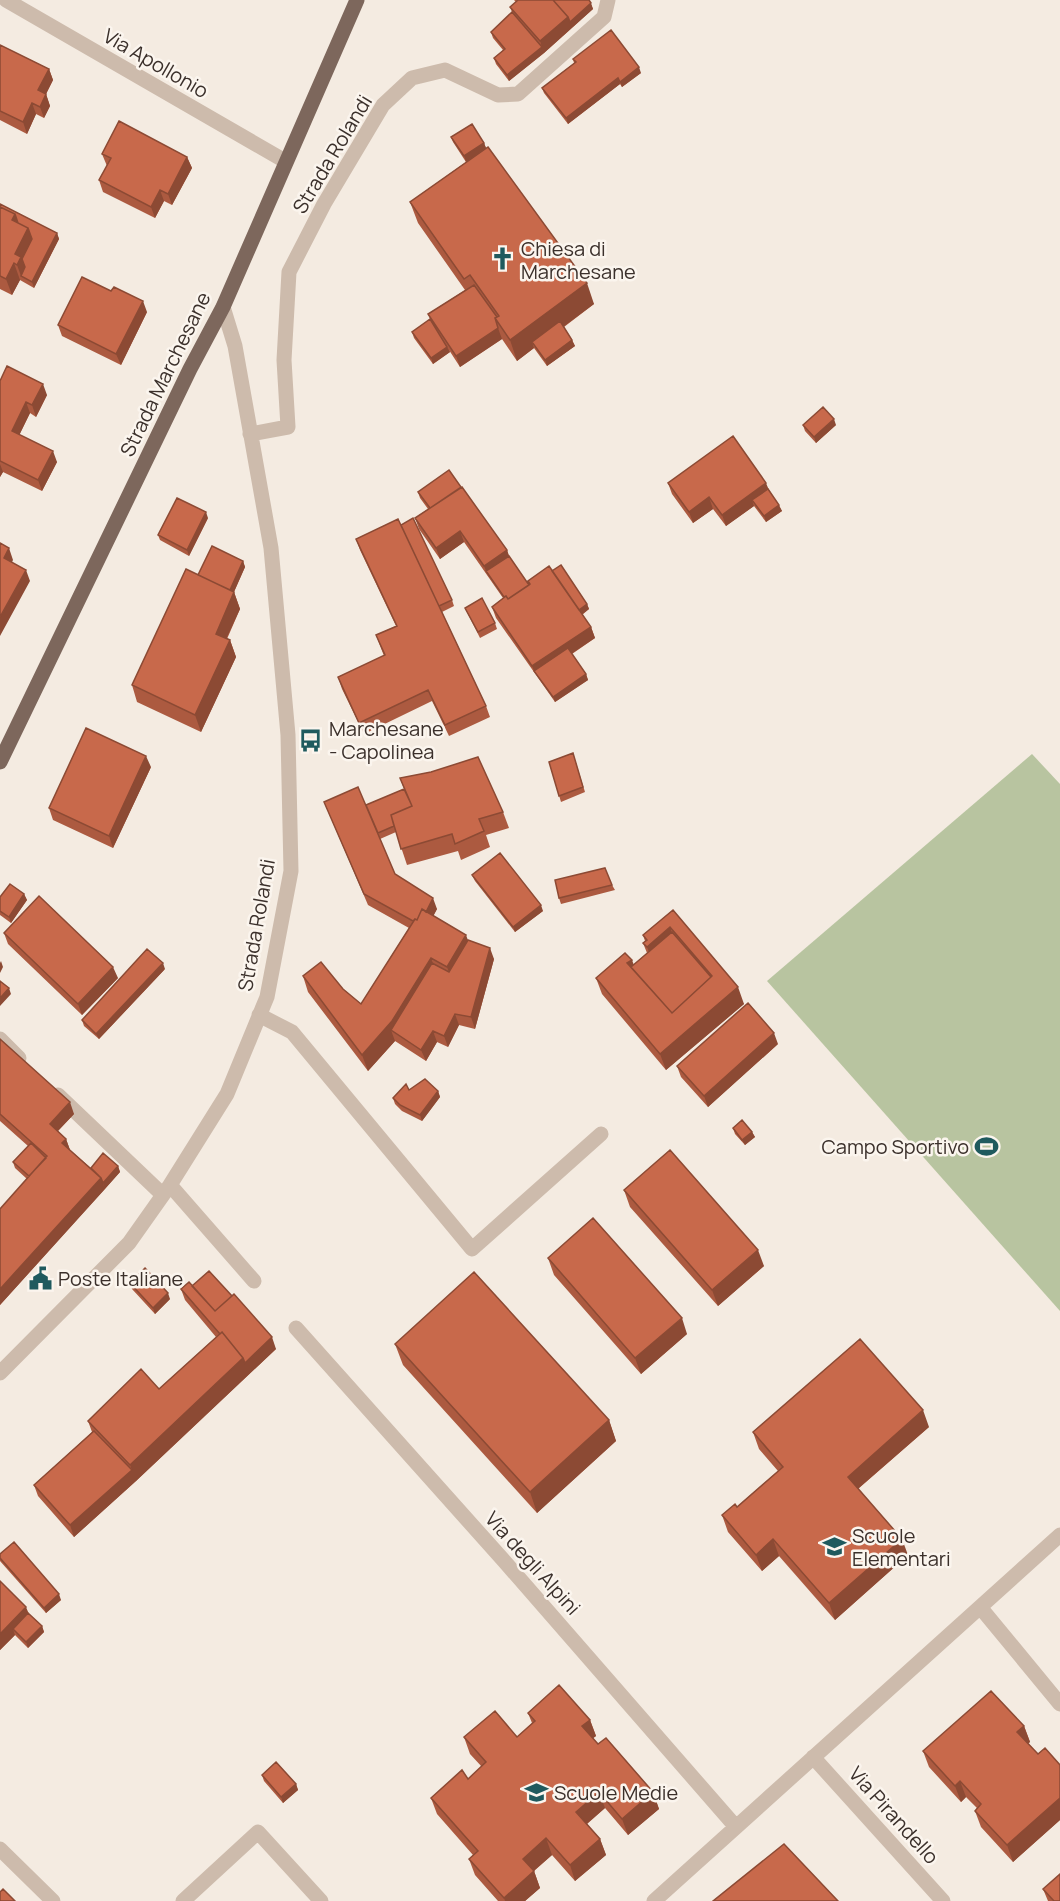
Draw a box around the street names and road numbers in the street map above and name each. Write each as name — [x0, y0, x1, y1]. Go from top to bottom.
street label: Via Apollonio — [98, 22, 214, 104]
street label: Strada Rolandi — [286, 90, 378, 218]
street label: Strada Marchesane — [113, 287, 217, 461]
street label: Strada Rolandi — [231, 857, 281, 993]
street label: Via degli Alpini — [479, 1505, 587, 1621]
street label: Via Pirandello — [843, 1760, 945, 1870]

